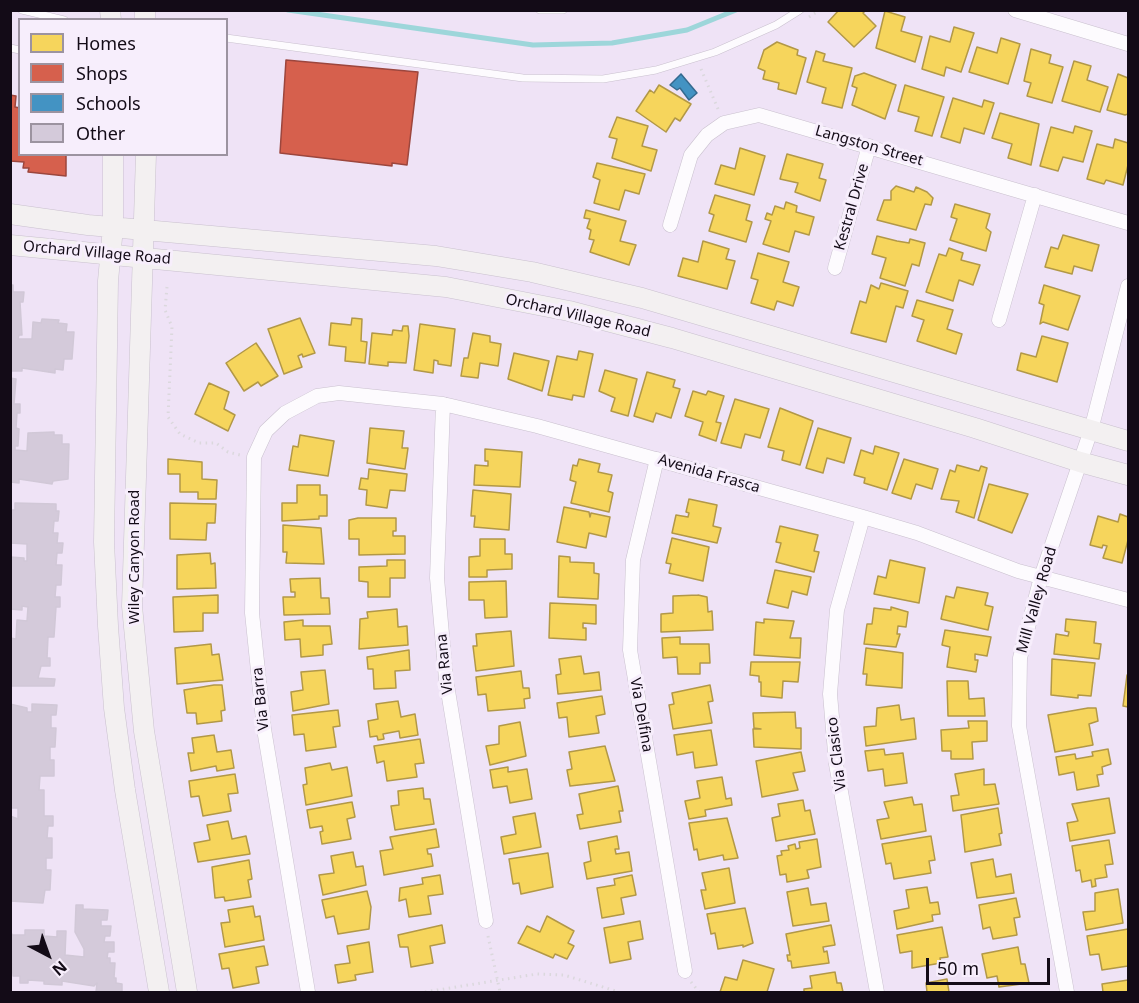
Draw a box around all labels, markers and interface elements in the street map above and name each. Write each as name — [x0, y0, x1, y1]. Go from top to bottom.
legend — [18, 18, 228, 156]
text: Homes — [76, 31, 136, 55]
text: Shops — [76, 61, 128, 85]
text: Schools — [76, 91, 141, 115]
text: Other — [76, 121, 125, 145]
street label: Langston Street — [813, 122, 925, 170]
street label: Kestral Drive — [831, 161, 873, 253]
street label: Orchard Village Road — [22, 238, 172, 268]
street label: Orchard Village Road — [504, 291, 652, 341]
street label: Avenida Frasca — [656, 451, 762, 497]
street label: Wiley Canyon Road — [126, 490, 144, 624]
street label: Mill Valley Road — [1013, 545, 1061, 655]
street label: Via Rana — [433, 633, 457, 695]
street label: Via Barra — [249, 666, 273, 732]
street label: Via Delfina — [626, 676, 656, 754]
street label: Via Clasico — [824, 716, 850, 792]
north arrow — [18, 925, 78, 985]
scale bar — [929, 946, 1054, 984]
text: N — [48, 956, 72, 981]
text: 50 m — [937, 956, 979, 980]

